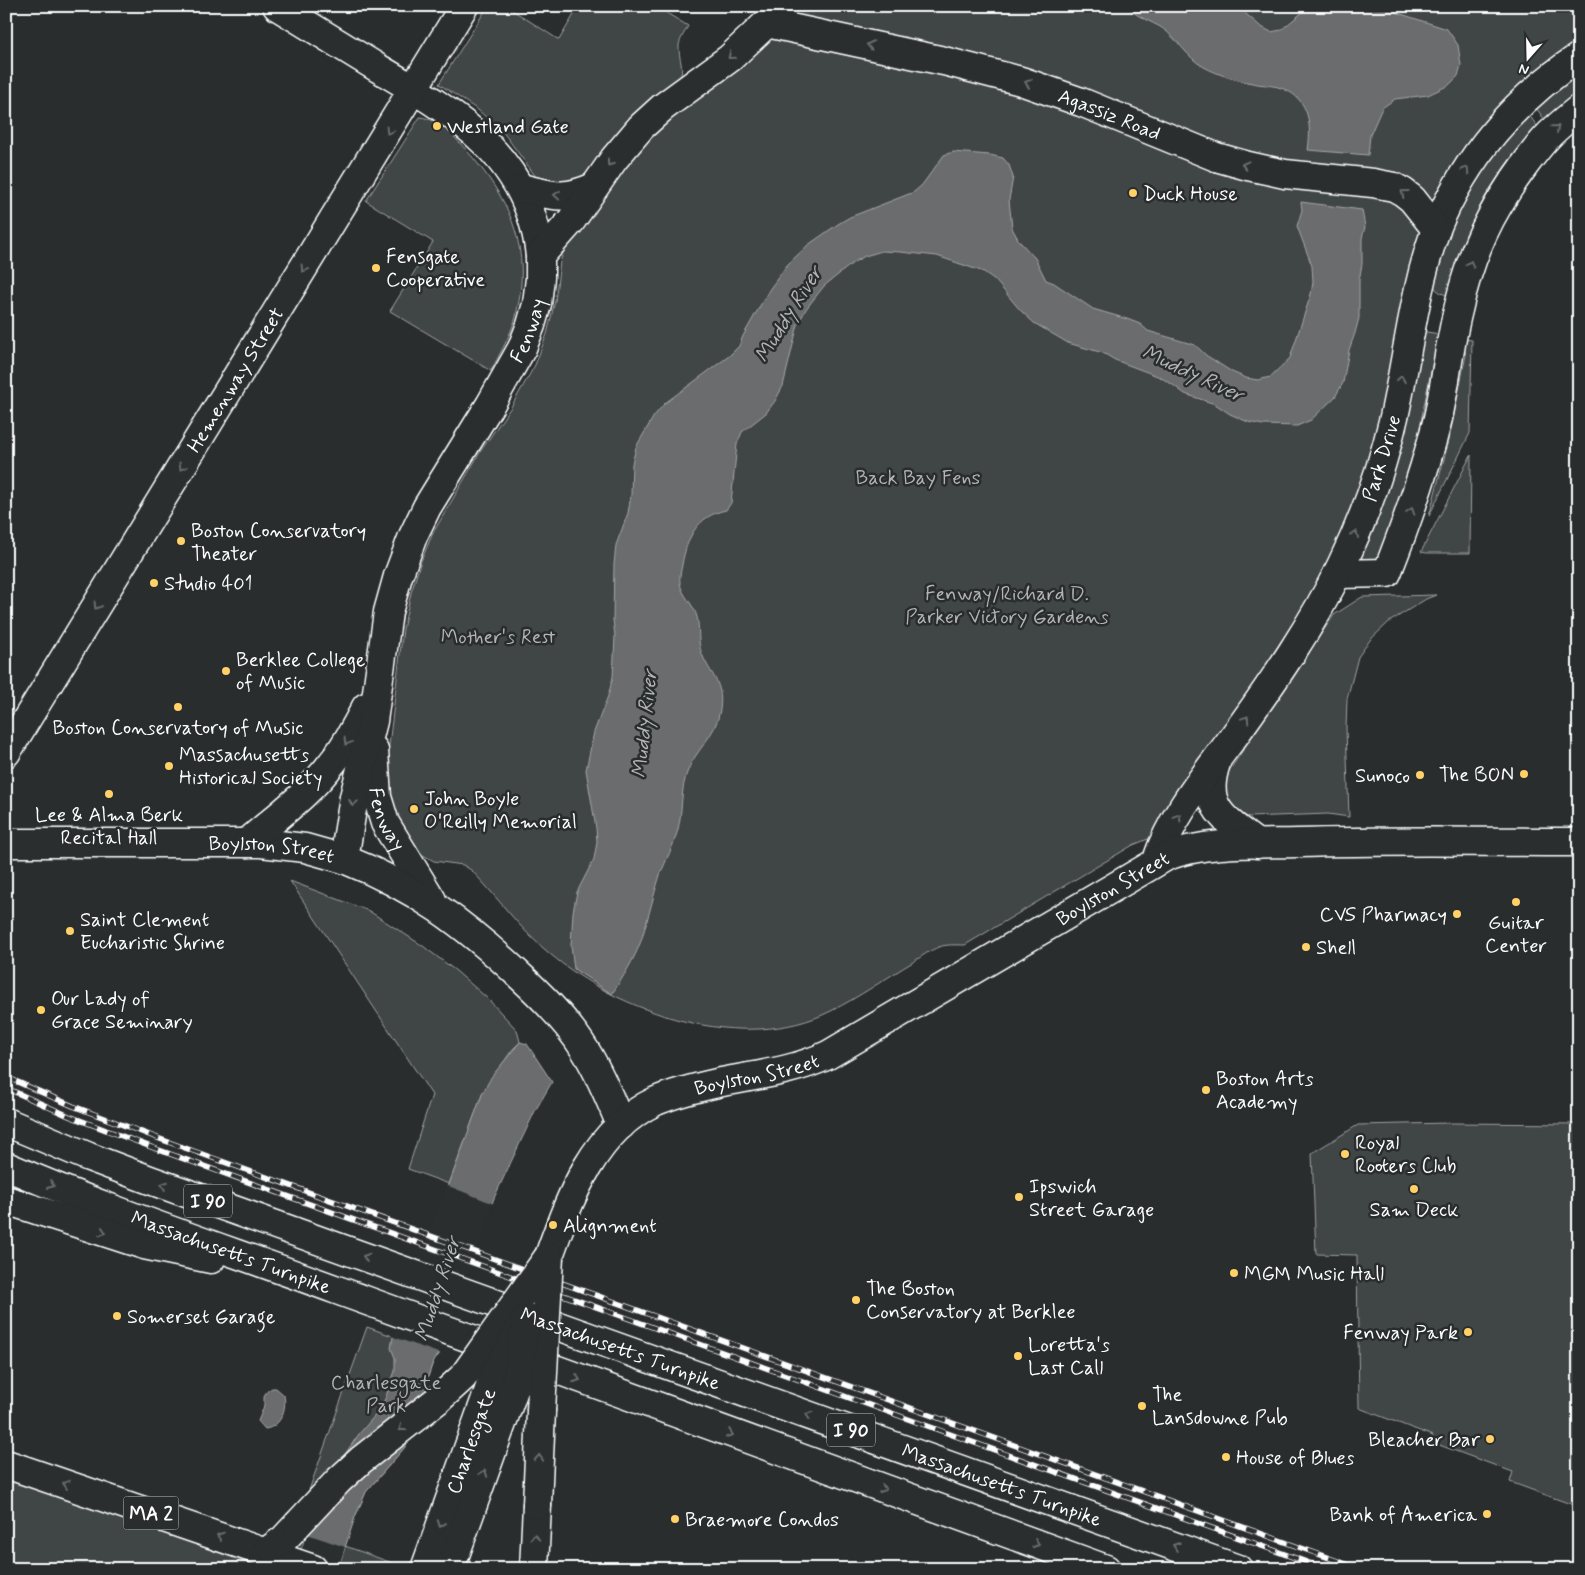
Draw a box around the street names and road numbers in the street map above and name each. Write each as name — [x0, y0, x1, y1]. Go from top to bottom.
street label: Agassiz Road — [1054, 83, 1164, 148]
street label: Fenway — [504, 297, 552, 368]
street label: Hemenway Street — [181, 303, 291, 458]
street label: Park Drive — [1356, 412, 1408, 505]
street label: Fenway — [361, 787, 411, 856]
street label: Boylston Street — [209, 831, 337, 871]
street label: Boylston Street — [1052, 846, 1175, 933]
street label: Boylston Street — [692, 1048, 823, 1103]
road number: I 90 — [184, 1184, 232, 1218]
street label: Massachusetts Turnpike — [127, 1205, 334, 1302]
street label: Massachusetts Turnpike — [516, 1302, 724, 1398]
street label: Charlesgate — [441, 1385, 504, 1498]
road number: I 90 — [827, 1414, 875, 1446]
street label: Massachusetts Turnpike — [898, 1438, 1105, 1534]
road number: MA 2 — [124, 1496, 178, 1530]

